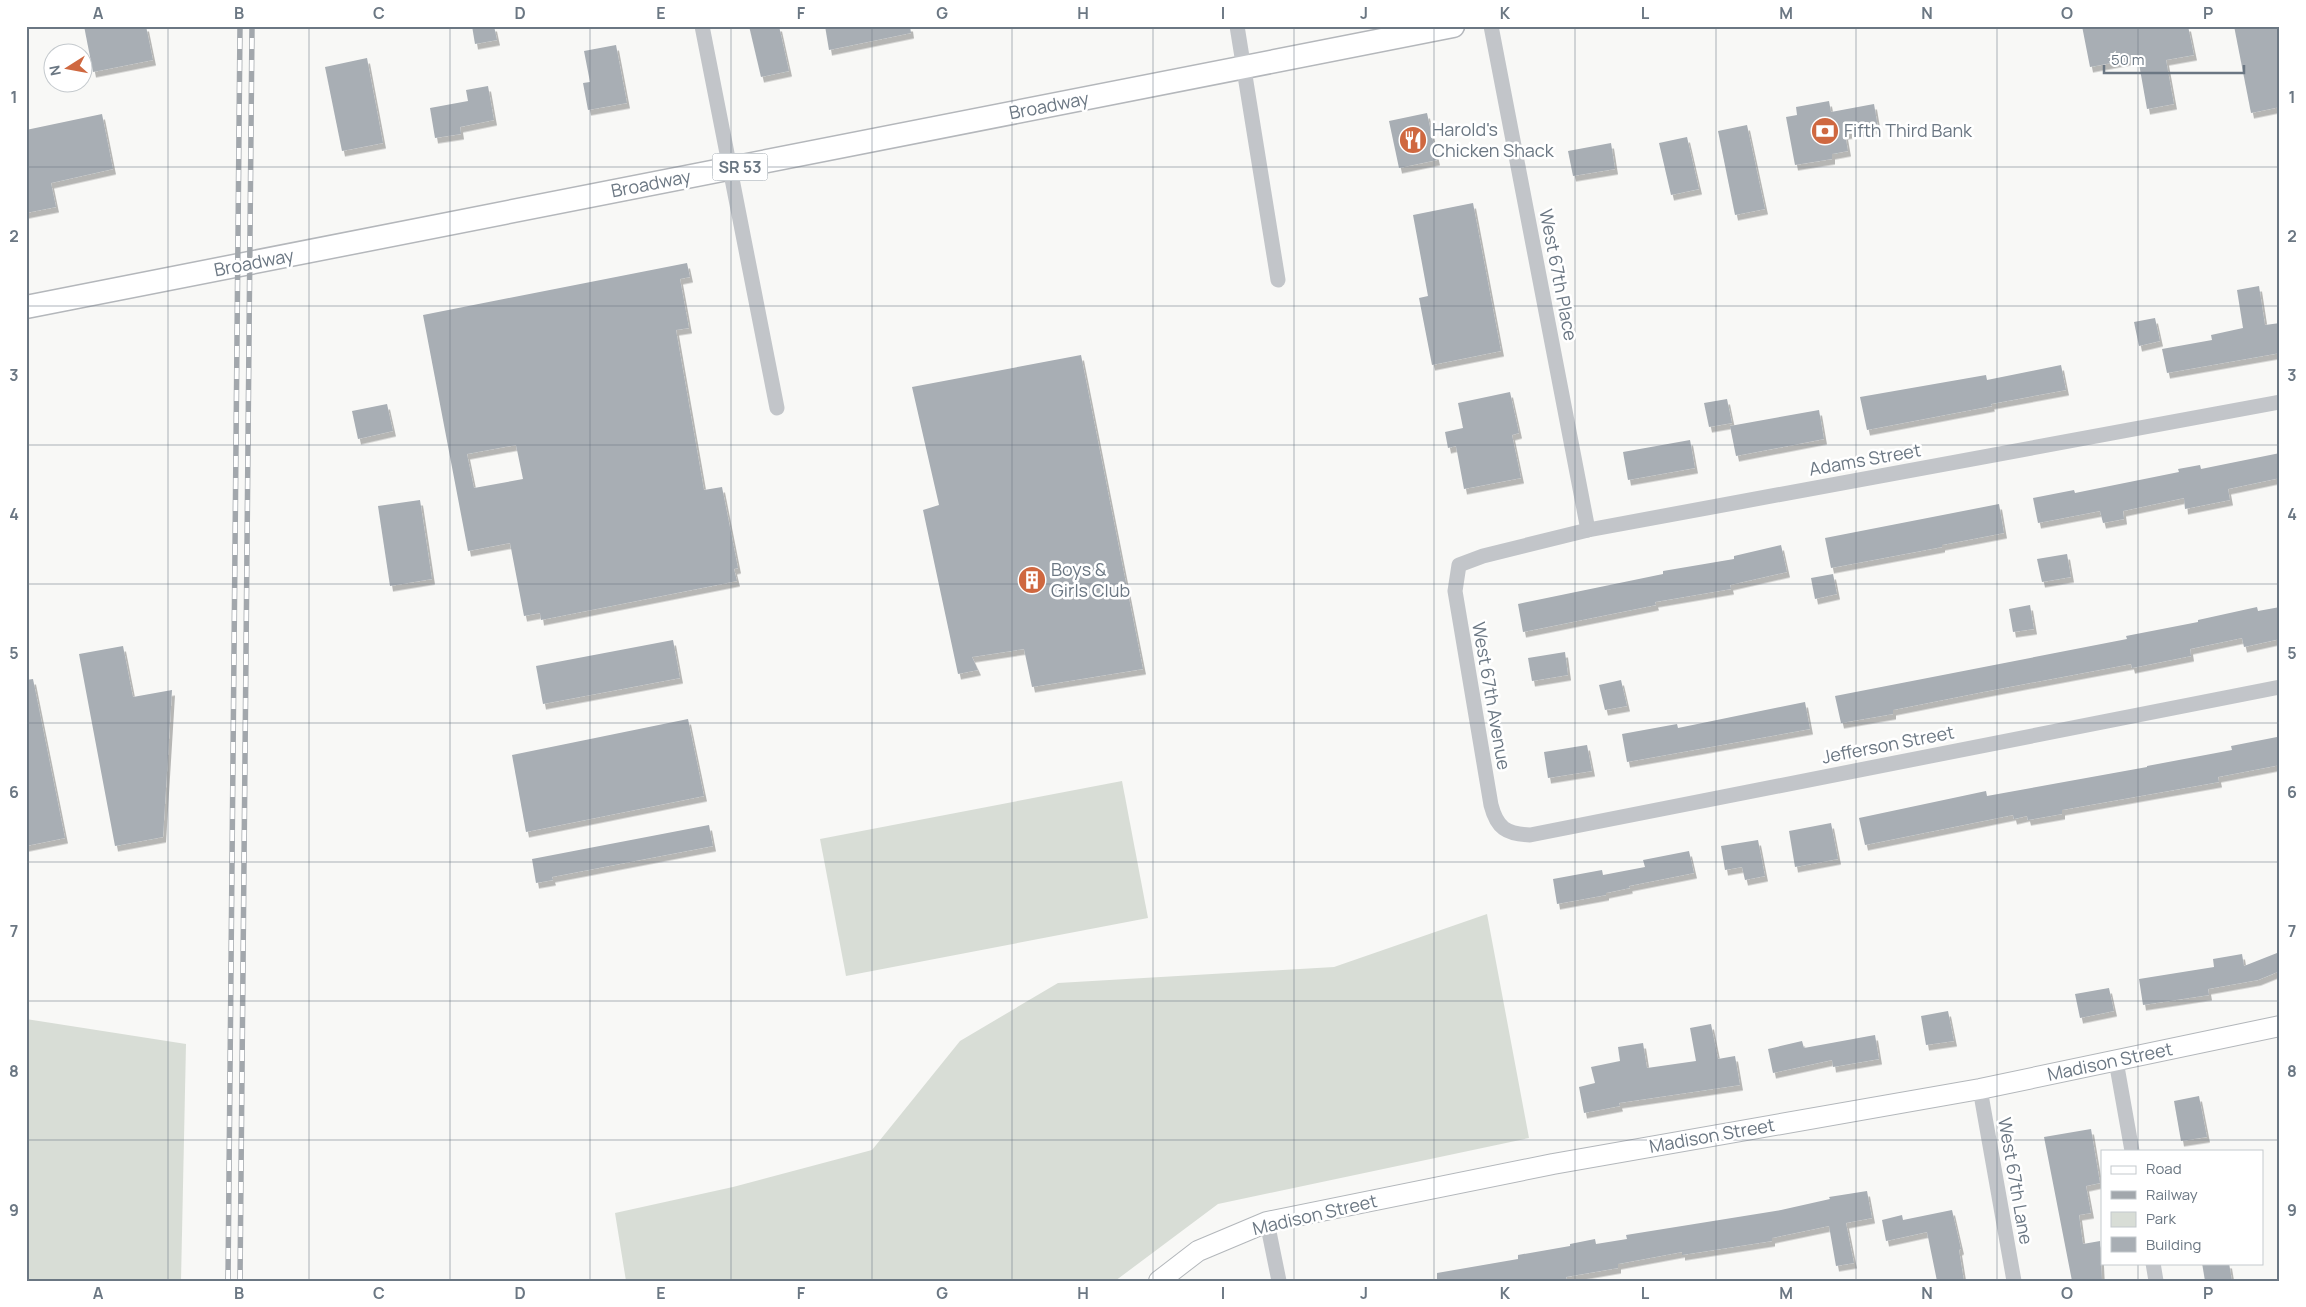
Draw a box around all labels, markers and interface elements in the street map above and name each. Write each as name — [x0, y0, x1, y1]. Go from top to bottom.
text: A — [93, 2, 104, 24]
text: B — [234, 2, 244, 24]
text: C — [373, 2, 385, 24]
text: D — [514, 2, 526, 24]
text: E — [656, 2, 666, 24]
text: F — [797, 2, 806, 24]
text: G — [936, 2, 948, 24]
text: H — [1077, 2, 1089, 24]
text: I — [1221, 2, 1225, 24]
text: J — [1360, 2, 1368, 24]
text: K — [1500, 2, 1511, 24]
text: L — [1641, 2, 1650, 24]
text: M — [1779, 2, 1793, 24]
text: N — [1921, 2, 1933, 24]
text: O — [2061, 2, 2073, 24]
text: P — [2203, 2, 2213, 24]
north arrow — [42, 42, 92, 92]
scale bar — [2104, 42, 2244, 74]
text: 50 m — [2111, 49, 2145, 70]
text: N — [44, 64, 65, 77]
street label: Broadway — [1007, 85, 1091, 125]
text: 1 — [10, 86, 18, 108]
text: 1 — [2288, 86, 2296, 108]
bank icon: Fifth Third Bank — [1810, 116, 1840, 146]
place label: Harold's Chicken Shack — [1432, 117, 1555, 162]
place label: Fifth Third Bank — [1844, 118, 1973, 142]
restaurant icon: Harold's Chicken Shack — [1398, 125, 1428, 155]
road number: SR 53 — [712, 154, 768, 180]
street label: Broadway — [609, 163, 693, 203]
street label: West 67th Place — [1534, 207, 1584, 343]
text: 2 — [9, 225, 19, 247]
text: 2 — [2287, 225, 2297, 247]
street label: Broadway — [212, 242, 296, 282]
text: 3 — [9, 364, 19, 386]
text: 3 — [2287, 364, 2297, 386]
street label: Adams Street — [1807, 437, 1923, 481]
text: 4 — [9, 503, 19, 525]
text: 4 — [2287, 503, 2297, 525]
place label: Boys & Girls Club — [1051, 557, 1130, 602]
building icon: Boys & Girls Club — [1017, 565, 1047, 595]
street label: West 67th Avenue — [1467, 620, 1517, 772]
text: 5 — [9, 642, 19, 664]
text: 5 — [2287, 642, 2297, 664]
street label: Jefferson Street — [1820, 719, 1956, 769]
text: 6 — [9, 781, 19, 803]
text: 6 — [2287, 781, 2297, 803]
text: 7 — [10, 920, 18, 942]
text: 7 — [2288, 920, 2296, 942]
street label: Madison Street — [2045, 1036, 2175, 1086]
text: 8 — [9, 1060, 19, 1082]
text: 8 — [2287, 1060, 2297, 1082]
street label: Madison Street — [1647, 1112, 1777, 1158]
street label: West 67th Lane — [1993, 1115, 2039, 1246]
legend — [2101, 1150, 2264, 1264]
text: Road — [2146, 1158, 2182, 1179]
text: Railway — [2146, 1184, 2198, 1205]
street label: Madison Street — [1250, 1188, 1379, 1240]
text: 9 — [9, 1199, 19, 1221]
text: 9 — [2287, 1199, 2297, 1221]
text: Park — [2146, 1208, 2176, 1229]
text: Building — [2146, 1234, 2201, 1255]
text: A — [93, 1282, 104, 1304]
text: B — [234, 1282, 244, 1304]
text: C — [373, 1282, 385, 1304]
text: D — [514, 1282, 526, 1304]
text: E — [656, 1282, 666, 1304]
text: F — [797, 1282, 806, 1304]
text: G — [936, 1282, 948, 1304]
text: H — [1077, 1282, 1089, 1304]
text: I — [1221, 1282, 1225, 1304]
text: J — [1360, 1282, 1368, 1304]
text: K — [1500, 1282, 1511, 1304]
text: L — [1641, 1282, 1650, 1304]
text: M — [1779, 1282, 1793, 1304]
text: N — [1921, 1282, 1933, 1304]
text: O — [2061, 1282, 2073, 1304]
text: P — [2203, 1282, 2213, 1304]

